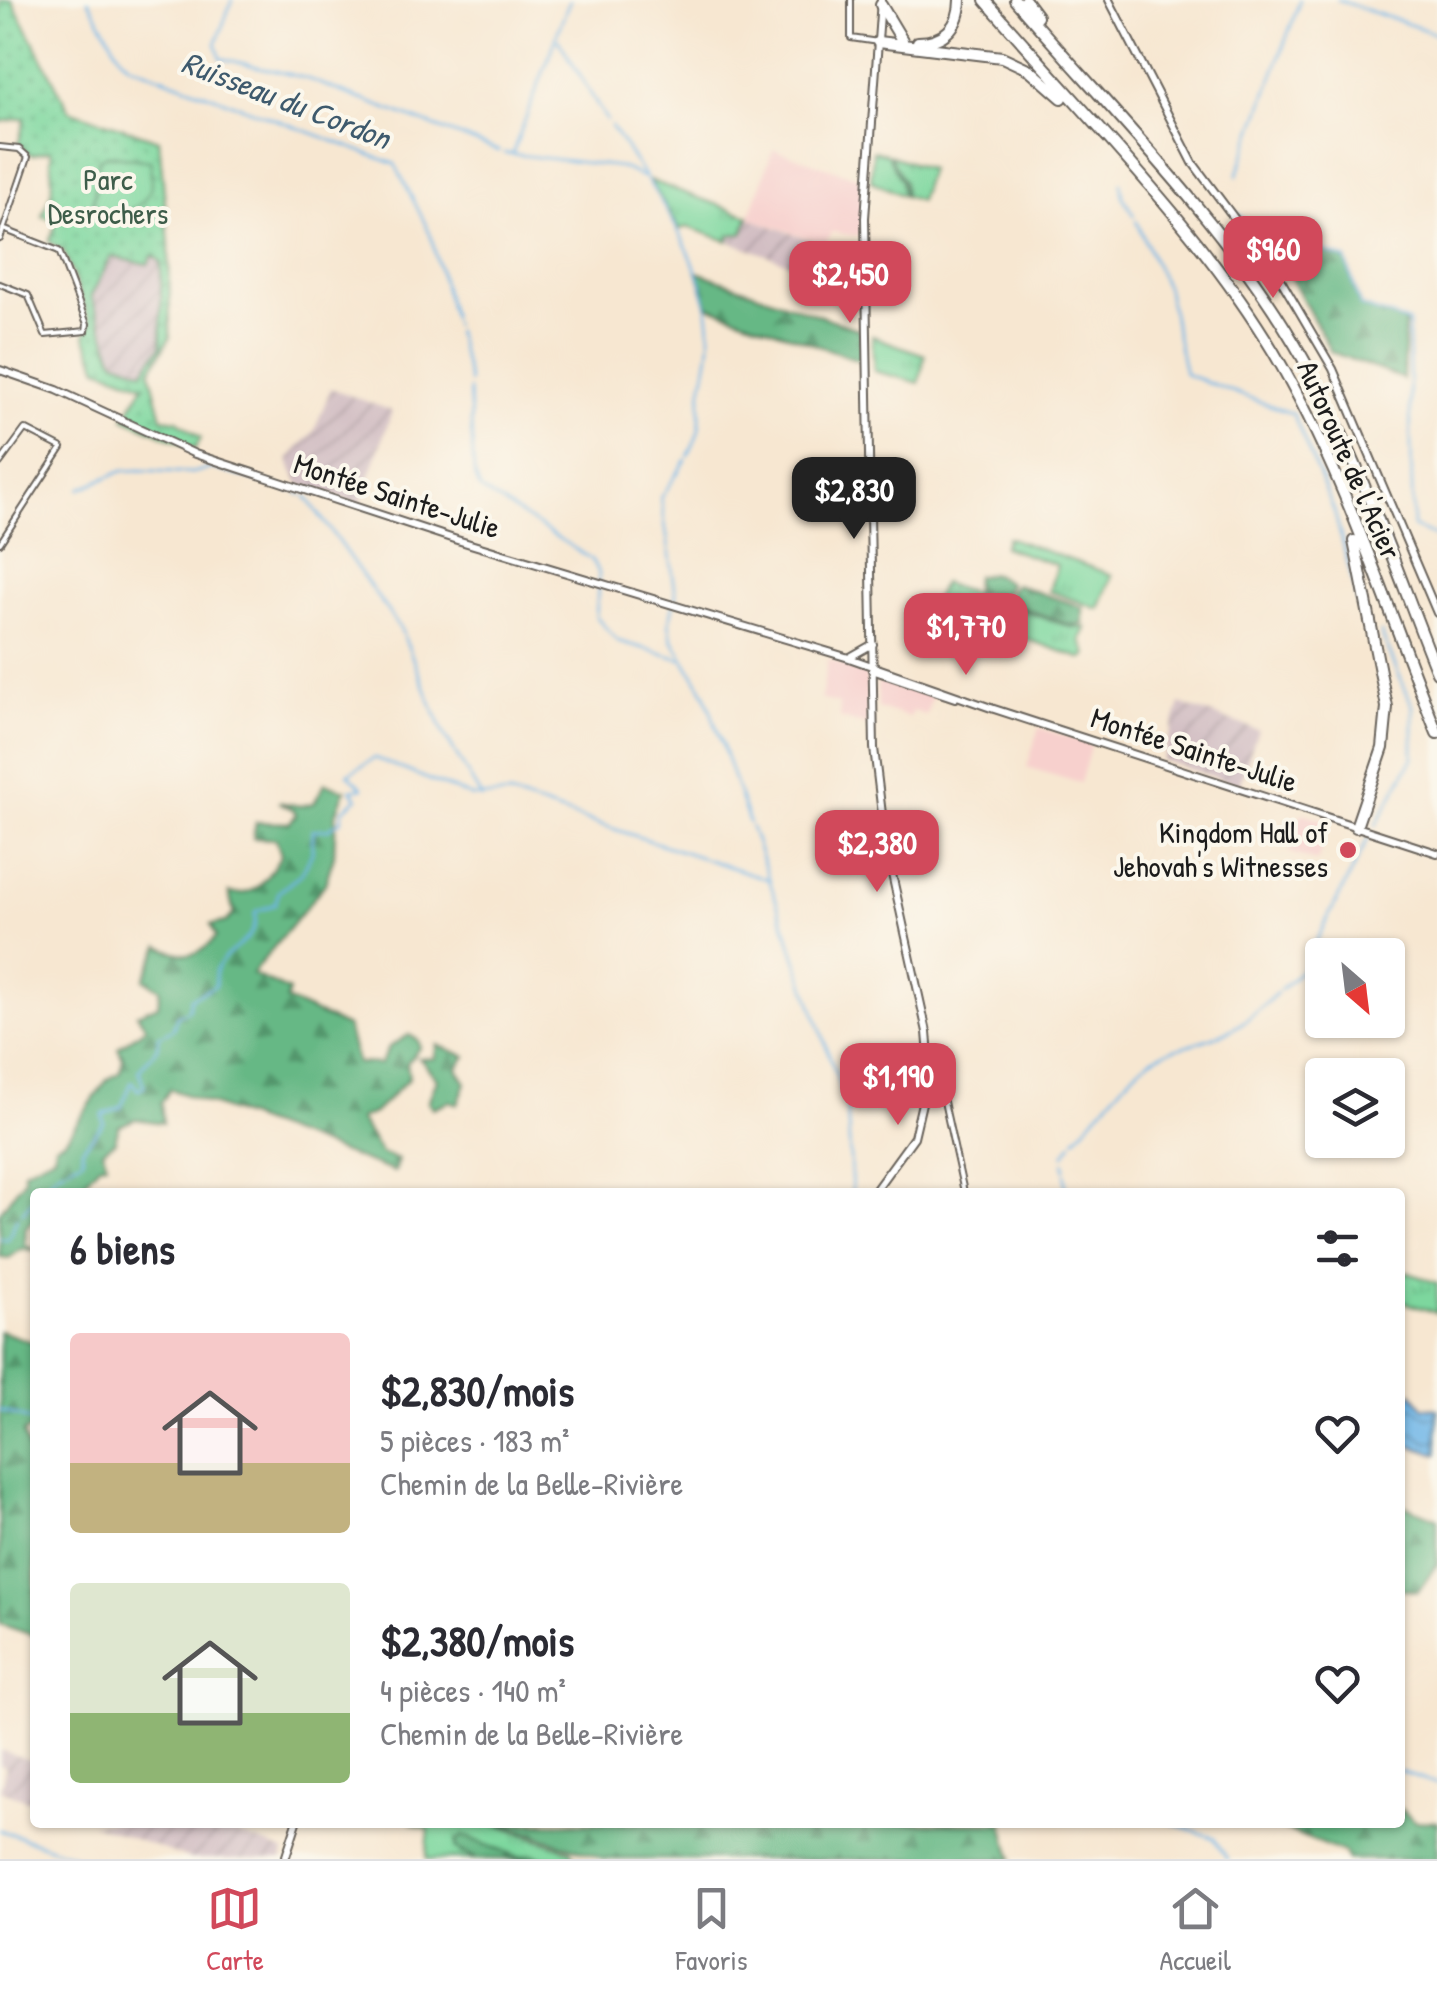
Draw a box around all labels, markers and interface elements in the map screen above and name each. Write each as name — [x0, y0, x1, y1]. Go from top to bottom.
water label: Ruisseau du Cordon — [176, 40, 399, 160]
park label: Parc Desrochers — [48, 159, 168, 233]
pin: $960 — [1214, 216, 1332, 301]
text: $960 — [1245, 227, 1301, 270]
pin: $2,450 — [769, 241, 931, 326]
text: $2,450 — [811, 252, 889, 295]
street label: Autoroute de l'Acier — [1288, 354, 1412, 566]
street label: Montée Sainte-Julie — [289, 443, 506, 547]
pin: $2,830 — [773, 457, 935, 542]
text: $2,830 — [814, 468, 894, 511]
pin: $1,770 — [885, 593, 1047, 678]
text: $1,770 — [926, 604, 1006, 647]
street label: Montée Sainte-Julie — [1086, 697, 1303, 801]
pin: $2,380 — [796, 810, 958, 895]
place label: Kingdom Hall of Jehovah's Witnesses — [1113, 812, 1328, 886]
text: $2,380 — [837, 821, 917, 864]
marker: Kingdom Hall of Jehovah's Witnesses — [1337, 839, 1359, 861]
north arrow — [1305, 938, 1405, 1038]
map controls — [1305, 938, 1405, 1158]
pin: $1,190 — [817, 1043, 979, 1128]
text: $1,190 — [862, 1054, 934, 1097]
button: layers — [1305, 1058, 1405, 1158]
text: 6 biens — [70, 1220, 175, 1277]
icon: filters — [1310, 1221, 1365, 1276]
text: $2,830/mois — [380, 1362, 574, 1419]
icon: home — [150, 1373, 270, 1493]
icon: heart — [1310, 1406, 1365, 1461]
text: 5 pièces · 183 m² — [380, 1419, 569, 1462]
text: Chemin de la Belle-Rivière — [380, 1462, 683, 1505]
text: $2,380/mois — [380, 1612, 574, 1669]
icon: home — [150, 1623, 270, 1743]
icon: heart — [1310, 1656, 1365, 1711]
text: 4 pièces · 140 m² — [380, 1669, 566, 1712]
text: Chemin de la Belle-Rivière — [380, 1712, 683, 1755]
tab: Carte — [206, 1881, 264, 1979]
tab: Favoris — [676, 1881, 748, 1979]
tab: Accueil — [1160, 1881, 1231, 1979]

